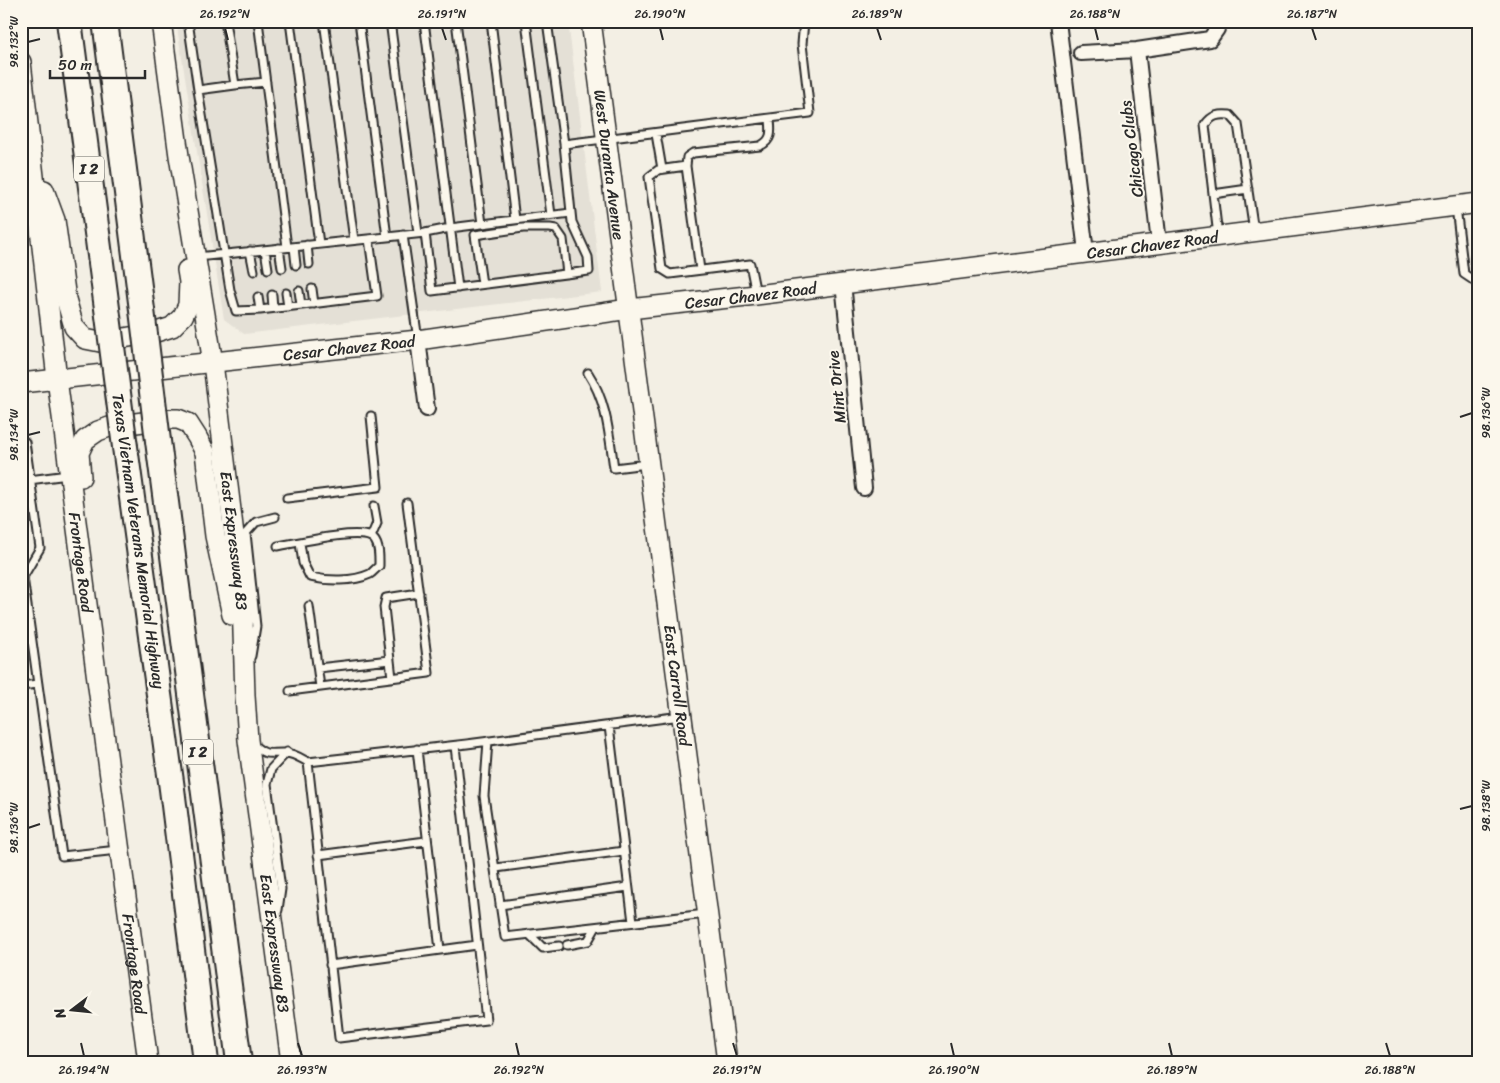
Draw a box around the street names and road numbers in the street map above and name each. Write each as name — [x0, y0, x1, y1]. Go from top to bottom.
street label: West Duranta Avenue — [585, 88, 633, 242]
street label: Chicago Clubs — [1111, 99, 1152, 199]
road number: I 2 — [74, 156, 104, 182]
street label: Cesar Chavez Road — [1085, 222, 1222, 268]
street label: Cesar Chavez Road — [683, 273, 820, 318]
street label: Cesar Chavez Road — [282, 326, 418, 370]
street label: Mint Drive — [818, 349, 855, 425]
street label: Texas Vietnam Veterans Memorial Highway — [103, 391, 174, 691]
street label: East Expressway 83 — [211, 470, 256, 611]
street label: Frontage Road — [60, 510, 102, 616]
street label: East Carroll Road — [655, 623, 700, 749]
road number: I 2 — [183, 740, 213, 764]
street label: East Expressway 83 — [251, 872, 298, 1015]
street label: Frontage Road — [113, 912, 156, 1017]

